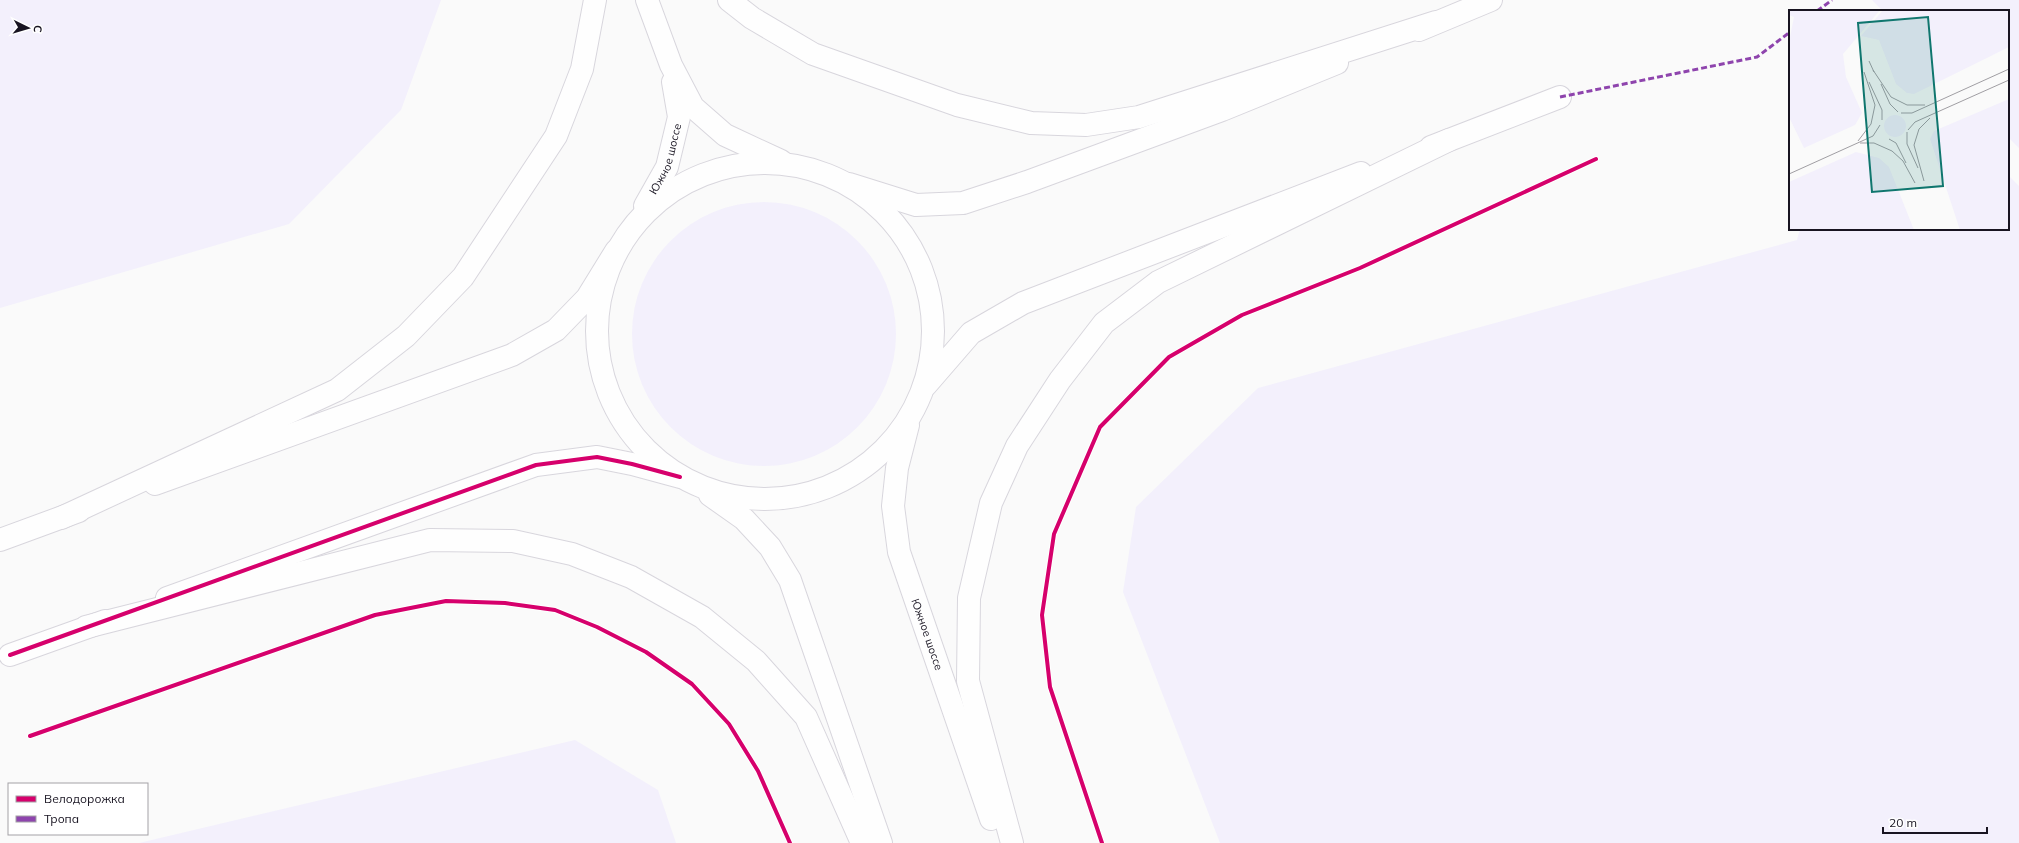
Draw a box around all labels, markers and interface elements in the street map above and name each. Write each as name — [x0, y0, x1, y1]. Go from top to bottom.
north arrow — [8, 8, 48, 48]
inset map — [1789, 10, 2009, 230]
text: С — [31, 25, 45, 34]
street label: Южное шоссе — [646, 122, 684, 197]
street label: Южное шоссе — [909, 597, 946, 672]
legend — [8, 783, 148, 835]
text: Велодорожка — [44, 791, 125, 806]
scale bar — [1883, 809, 1987, 835]
text: Тропа — [44, 811, 79, 826]
text: 20 m — [1889, 815, 1917, 830]

